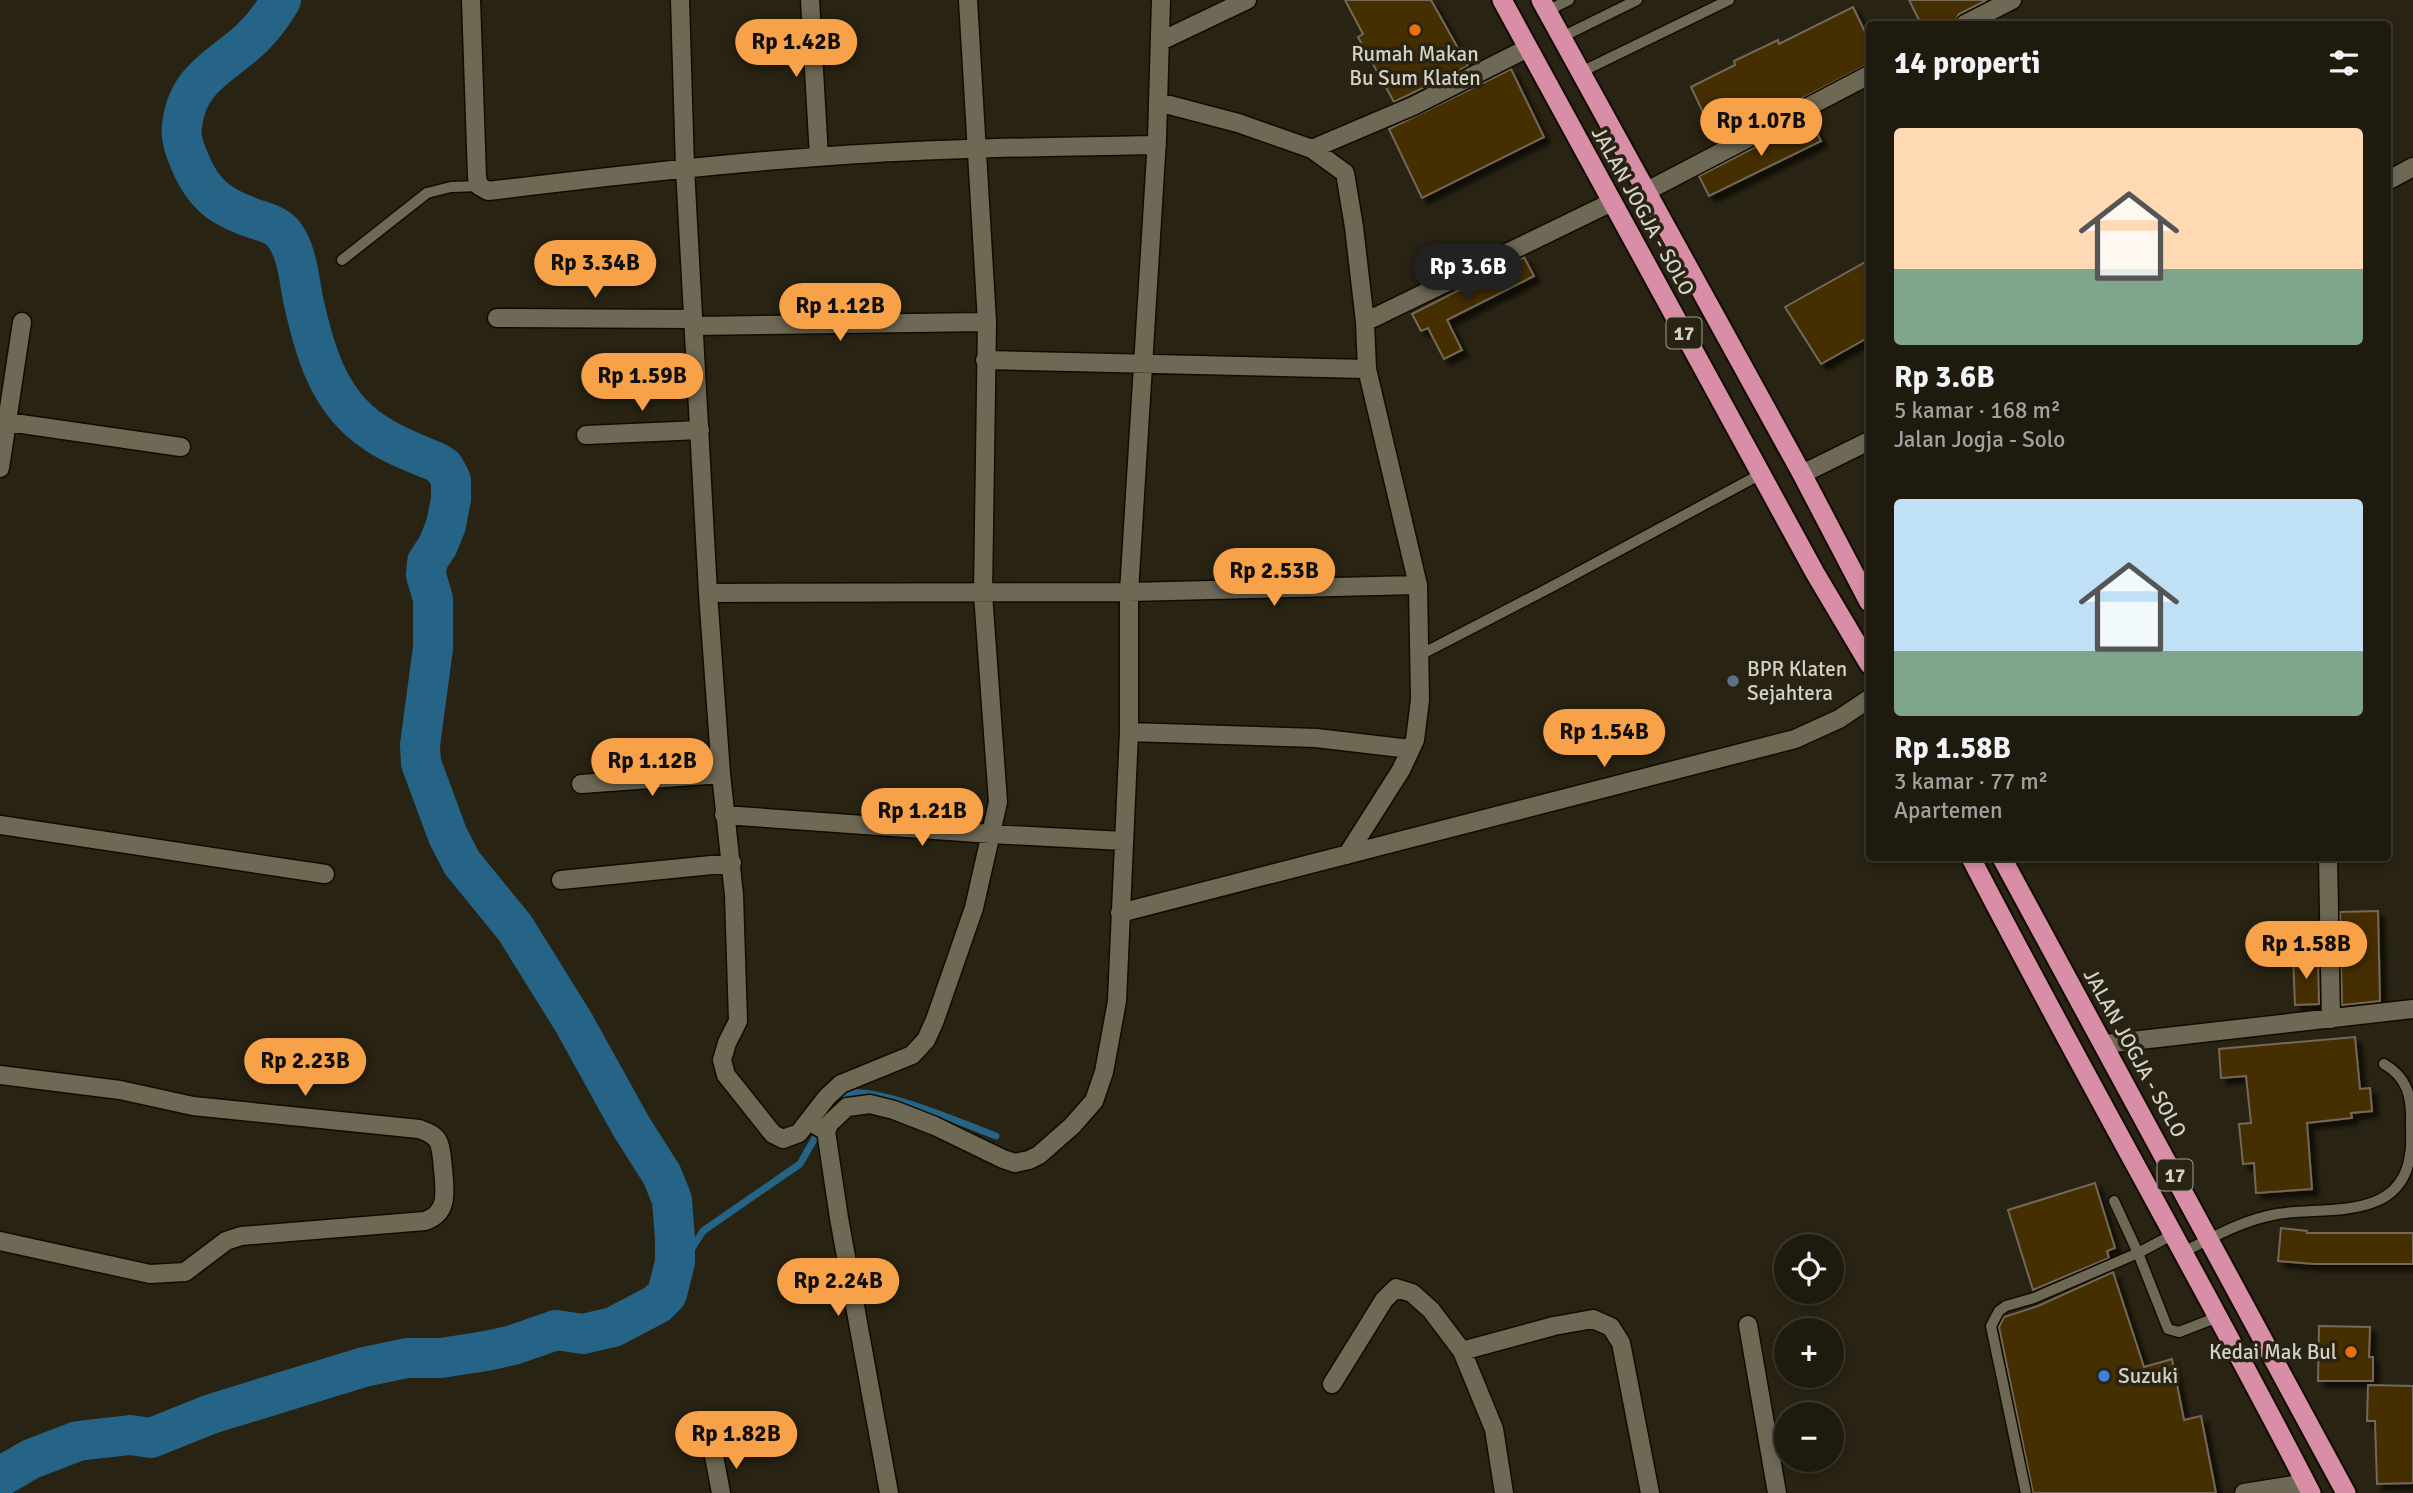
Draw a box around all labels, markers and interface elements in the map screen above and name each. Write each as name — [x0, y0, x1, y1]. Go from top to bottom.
pin: Rp 1.42B — [724, 20, 868, 79]
marker: Rumah Makan Bu Sum Klaten — [1407, 22, 1423, 38]
text: Rp 1.42B — [751, 27, 841, 56]
place label: Rumah Makan Bu Sum Klaten — [1349, 41, 1481, 91]
icon: filters — [2325, 44, 2363, 82]
text: 14 properti — [1894, 45, 2041, 82]
pin: Rp 1.07B — [1689, 99, 1833, 158]
text: Rp 1.07B — [1716, 106, 1806, 135]
street label: JALAN JOGJA - SOLO — [1586, 122, 1700, 300]
icon: home — [2066, 173, 2192, 299]
pin: Rp 3.34B — [523, 240, 667, 300]
pin: Rp 3.6B — [1403, 244, 1533, 304]
text: Rp 3.34B — [550, 248, 640, 277]
text: Rp 3.6B — [1429, 252, 1507, 281]
pin: Rp 1.12B — [768, 284, 912, 343]
text: Rp 1.12B — [795, 291, 885, 320]
road number: 17 — [1666, 318, 1702, 348]
pin: Rp 1.59B — [570, 354, 714, 413]
text: Rp 3.6B — [1894, 359, 1995, 396]
text: Rp 1.59B — [597, 361, 687, 390]
text: 5 kamar · 168 m² — [1894, 396, 2061, 425]
text: Jalan Jogja - Solo — [1894, 425, 2065, 454]
icon: home — [2066, 544, 2192, 670]
pin: Rp 2.53B — [1202, 548, 1346, 608]
text: Rp 2.53B — [1229, 556, 1319, 585]
place label: BPR Klaten Sejahtera — [1747, 656, 1847, 706]
marker: BPR Klaten Sejahtera — [1725, 673, 1741, 689]
pin: Rp 1.54B — [1532, 710, 1676, 769]
text: Rp 1.54B — [1559, 717, 1649, 746]
text: Rp 1.58B — [1894, 730, 2011, 767]
pin: Rp 1.12B — [580, 738, 724, 798]
text: Rp 1.12B — [607, 746, 697, 775]
text: 3 kamar · 77 m² — [1894, 767, 2048, 796]
pin: Rp 1.21B — [850, 788, 994, 848]
text: Rp 1.21B — [877, 796, 967, 825]
text: Apartemen — [1894, 796, 2003, 825]
pin: Rp 1.58B — [2234, 922, 2378, 981]
text: Rp 1.58B — [2261, 929, 2351, 958]
street label: JALAN JOGJA - SOLO — [2078, 964, 2192, 1142]
pin: Rp 2.23B — [233, 1038, 377, 1098]
text: Rp 2.23B — [260, 1046, 350, 1075]
road number: 17 — [2158, 1160, 2192, 1190]
map controls — [1774, 1234, 1844, 1472]
button: locate — [1774, 1234, 1844, 1304]
pin: Rp 2.24B — [766, 1258, 910, 1318]
text: Rp 2.24B — [793, 1266, 883, 1295]
button: + — [1774, 1318, 1844, 1388]
place label: Kedai Mak Bul — [2209, 1339, 2337, 1365]
marker: Kedai Mak Bul — [2343, 1344, 2359, 1360]
place label: Suzuki — [2118, 1363, 2178, 1389]
marker: Suzuki — [2096, 1368, 2112, 1384]
button: − — [1774, 1402, 1844, 1472]
pin: Rp 1.82B — [664, 1412, 808, 1471]
text: Rp 1.82B — [691, 1419, 781, 1448]

